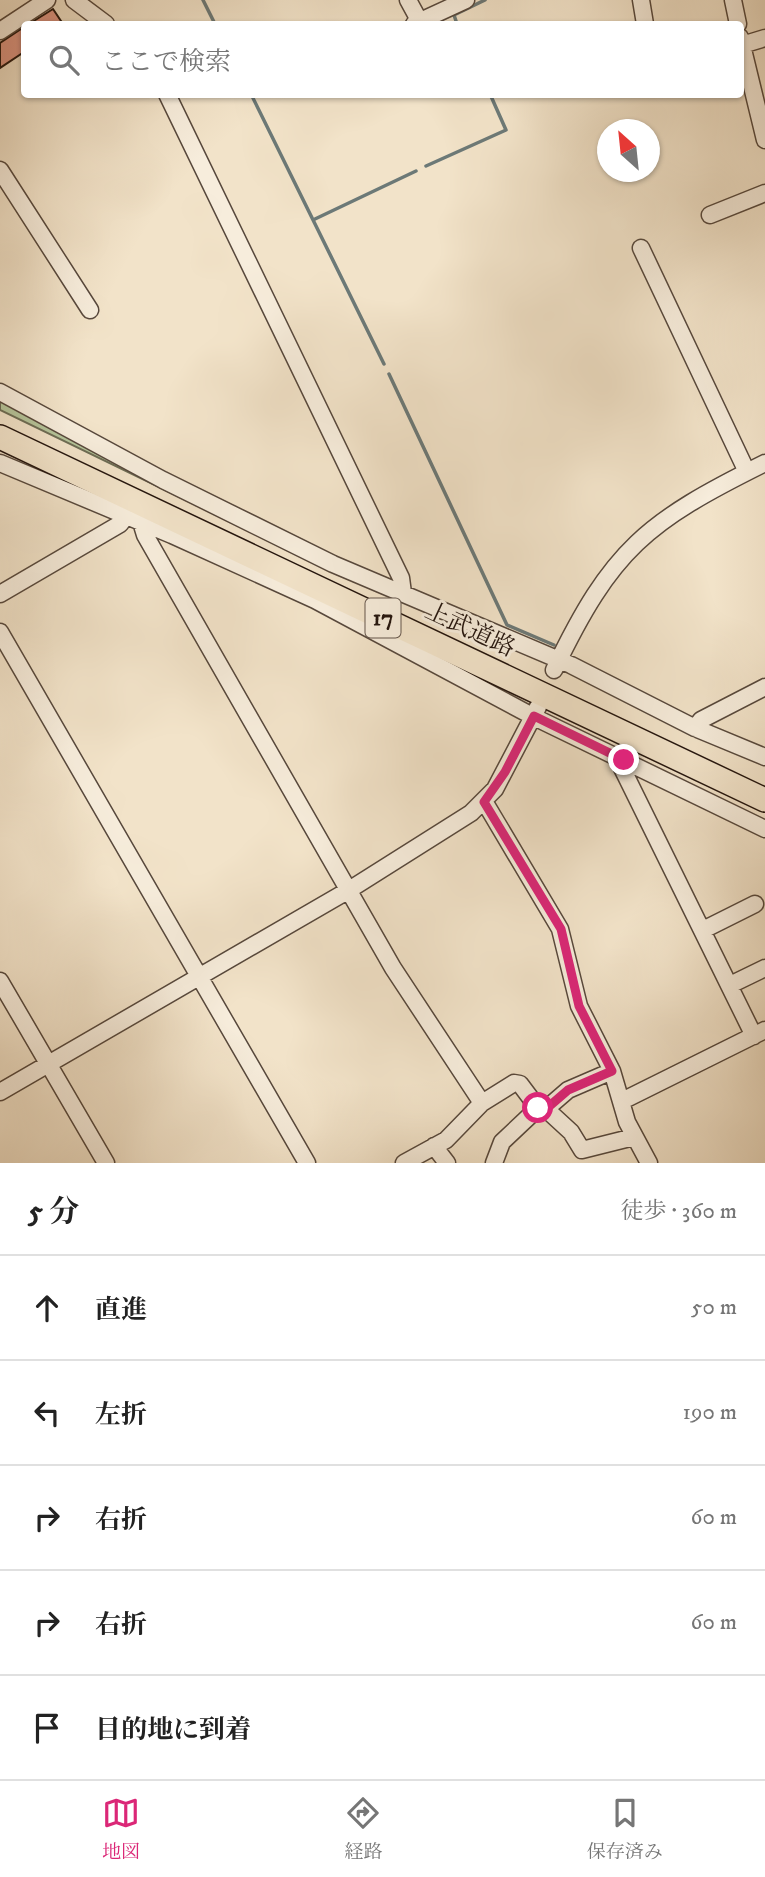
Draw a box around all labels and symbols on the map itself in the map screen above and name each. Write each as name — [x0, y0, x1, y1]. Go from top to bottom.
north arrow — [597, 119, 660, 182]
street label: 上武道路 — [420, 596, 520, 664]
road number: 17 — [366, 598, 400, 638]
route end — [608, 744, 639, 775]
route start — [522, 1092, 553, 1123]

